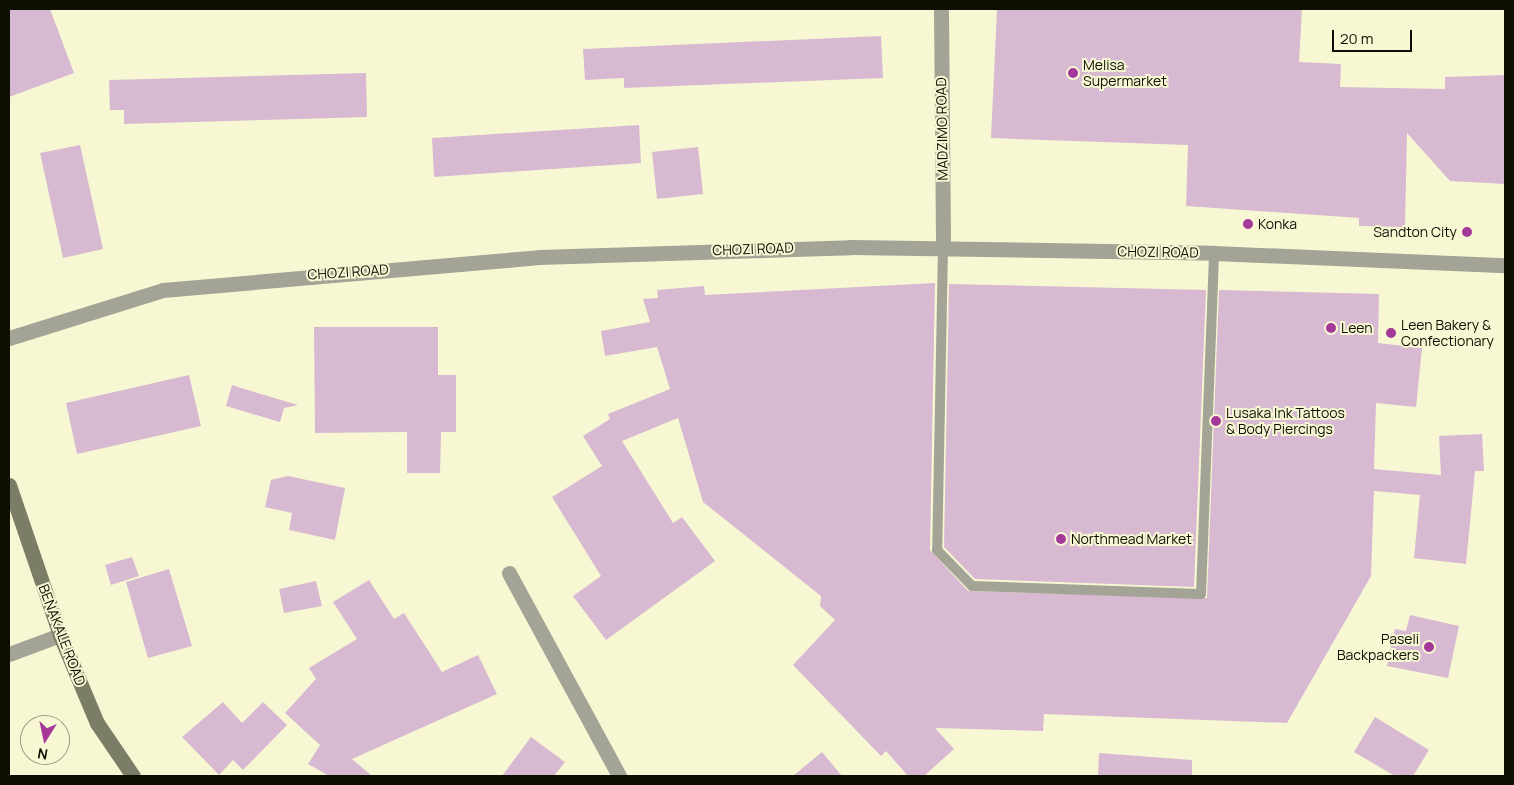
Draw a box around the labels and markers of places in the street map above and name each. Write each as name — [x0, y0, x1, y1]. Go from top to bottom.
place label: Melisa Supermarket — [1083, 57, 1167, 90]
marker: Melisa Supermarket — [1067, 67, 1079, 79]
place label: Konka — [1258, 216, 1297, 232]
marker: Konka — [1242, 218, 1254, 230]
place label: Sandton City — [1373, 224, 1457, 240]
marker: Sandton City — [1461, 226, 1473, 238]
place label: Leen Bakery & Confectionary — [1401, 317, 1494, 350]
place label: Leen — [1341, 320, 1373, 336]
marker: Leen — [1325, 322, 1337, 334]
marker: Leen Bakery & Confectionary — [1385, 327, 1397, 339]
place label: Lusaka Ink Tattoos & Body Piercings — [1226, 405, 1345, 438]
marker: Lusaka Ink Tattoos & Body Piercings — [1210, 415, 1222, 427]
place label: Northmead Market — [1071, 531, 1192, 547]
marker: Northmead Market — [1055, 533, 1067, 545]
place label: Paseli Backpackers — [1337, 631, 1419, 664]
marker: Paseli Backpackers — [1423, 641, 1435, 653]

